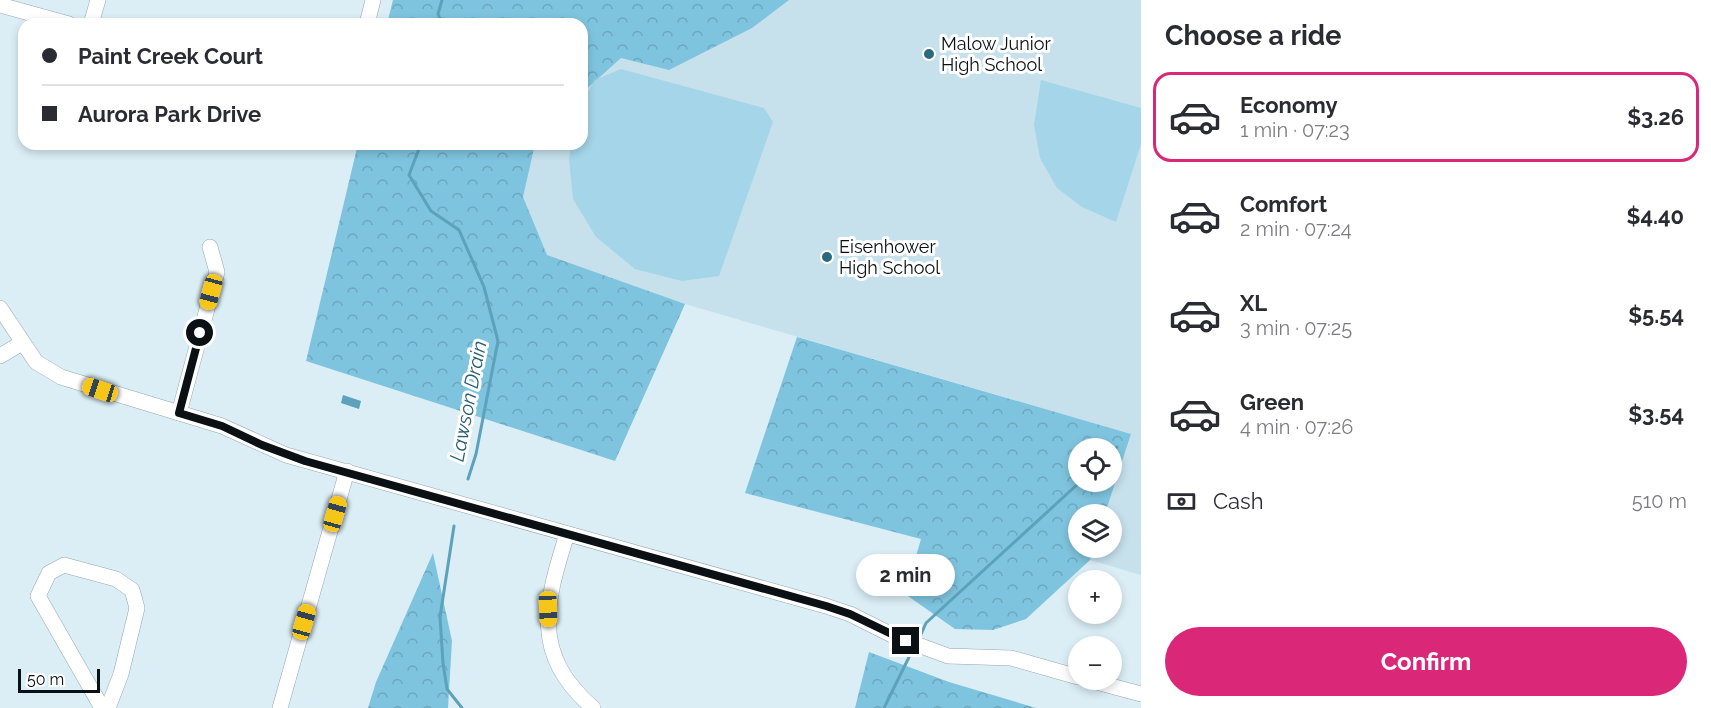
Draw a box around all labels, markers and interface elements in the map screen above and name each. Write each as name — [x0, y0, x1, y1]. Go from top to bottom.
text: Choose a ride — [1165, 20, 1341, 51]
place label: Malow Junior High School — [941, 33, 1051, 75]
text: Paint Creek Court — [78, 43, 263, 69]
marker: Malow Junior High School — [922, 47, 936, 61]
icon: car — [1168, 90, 1222, 144]
text: Economy — [1240, 92, 1338, 118]
text: Aurora Park Drive — [78, 101, 261, 127]
text: $3.26 — [1627, 104, 1684, 130]
text: 1 min · 07:23 — [1240, 118, 1350, 142]
icon: car — [1168, 189, 1222, 243]
text: Comfort — [1240, 191, 1327, 217]
text: $4.40 — [1626, 203, 1684, 229]
text: 2 min · 07:24 — [1240, 217, 1352, 241]
place label: Eisenhower High School — [839, 236, 940, 278]
marker: Eisenhower High School — [820, 250, 834, 264]
car — [198, 272, 224, 312]
icon: car — [1168, 288, 1222, 342]
text: XL — [1240, 290, 1267, 316]
text: $5.54 — [1628, 302, 1684, 328]
text: 3 min · 07:25 — [1240, 316, 1352, 340]
route start — [186, 319, 213, 346]
water label: Lawson Drain — [445, 339, 491, 463]
car — [80, 376, 120, 404]
icon: car — [1168, 387, 1222, 441]
text: Green — [1240, 389, 1304, 415]
text: $3.54 — [1628, 401, 1684, 427]
text: 4 min · 07:26 — [1240, 415, 1353, 439]
map controls — [1068, 438, 1122, 690]
button: locate — [1068, 438, 1122, 492]
icon: cash — [1165, 485, 1198, 518]
text: Cash — [1213, 488, 1264, 514]
text: 510 m — [1632, 489, 1687, 513]
car — [321, 494, 349, 534]
button: layers — [1068, 504, 1122, 558]
callout: 2 min — [856, 554, 956, 596]
text: 2 min — [880, 563, 931, 587]
button: + — [1068, 570, 1122, 624]
car — [538, 591, 558, 627]
car — [290, 602, 318, 642]
route end — [892, 627, 919, 654]
button: Confirm — [1165, 627, 1687, 696]
button: − — [1068, 636, 1122, 690]
scale bar — [18, 666, 100, 694]
text: 50 m — [27, 670, 64, 689]

